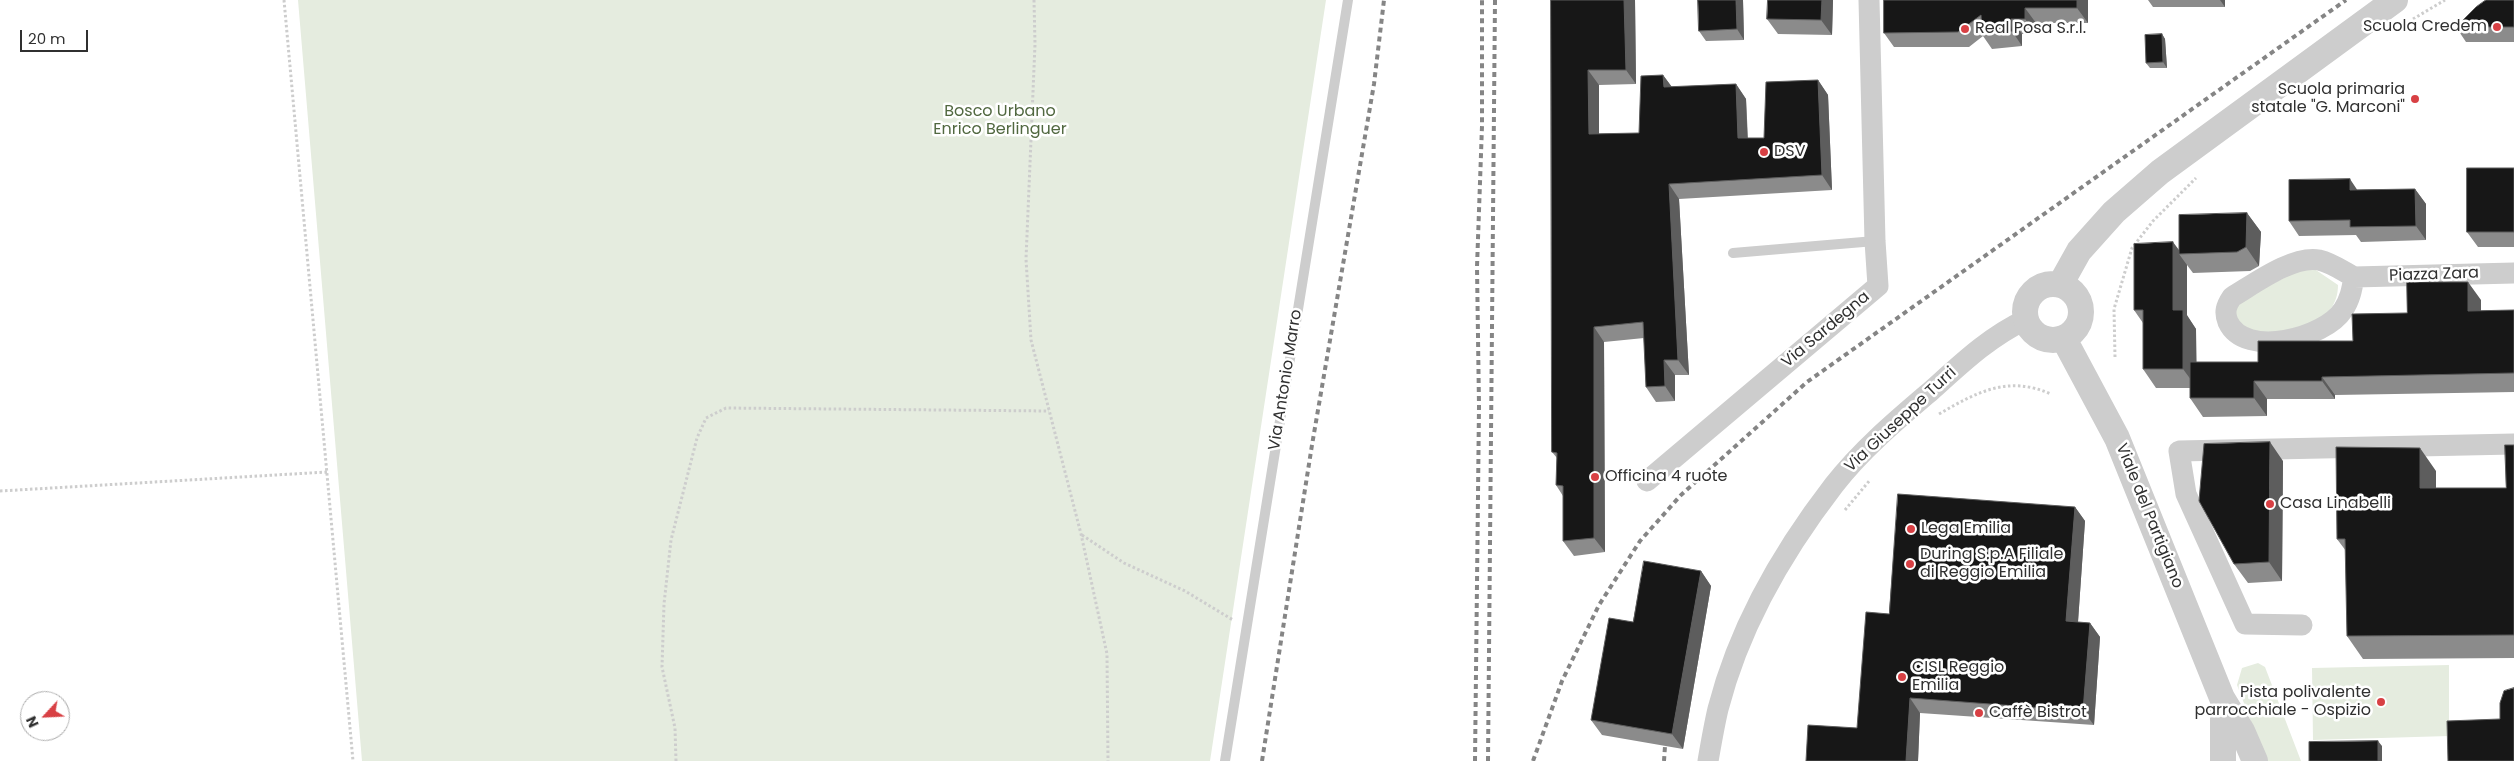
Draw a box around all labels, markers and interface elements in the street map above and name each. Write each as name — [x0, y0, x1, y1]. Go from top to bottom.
place label: Scuola Credem — [2363, 17, 2487, 37]
place label: Real Posa S.r.l. — [1975, 19, 2086, 39]
scale bar — [22, 20, 90, 52]
marker: Scuola Credem — [2491, 21, 2503, 33]
marker: Real Posa S.r.l. — [1959, 23, 1971, 35]
text: 20 m — [28, 28, 66, 49]
place label: Scuola primaria statale "G. Marconi" — [2251, 80, 2405, 118]
marker: Scuola primaria statale "G. Marconi" — [2409, 93, 2421, 105]
park label: Bosco Urbano Enrico Berlinguer — [933, 102, 1067, 140]
place label: DSV — [1774, 142, 1806, 162]
marker: DSV — [1758, 146, 1770, 158]
street label: Piazza Zara — [2389, 264, 2479, 286]
street label: Via Sardegna — [1778, 288, 1874, 372]
street label: Via Antonio Marro — [1265, 308, 1307, 452]
street label: Via Giuseppe Turri — [1841, 363, 1961, 477]
street label: Viale del Partigiano — [2111, 441, 2187, 591]
place label: Officina 4 ruote — [1605, 467, 1728, 487]
marker: Officina 4 ruote — [1589, 471, 1601, 483]
place label: Casa Linabelli — [2280, 494, 2391, 514]
marker: Casa Linabelli — [2264, 498, 2276, 510]
place label: Lega Emilia — [1921, 519, 2011, 539]
marker: Lega Emilia — [1905, 523, 1917, 535]
place label: During S.p.A Filiale di Reggio Emilia — [1920, 545, 2063, 583]
marker: During S.p.A Filiale di Reggio Emilia — [1904, 558, 1916, 570]
place label: CISL Reggio Emilia — [1912, 658, 2004, 696]
marker: CISL Reggio Emilia — [1896, 671, 1908, 683]
place label: Pista polivalente parrocchiale - Ospizio — [2194, 683, 2371, 721]
north arrow — [20, 691, 70, 741]
marker: Pista polivalente parrocchiale - Ospizio — [2375, 696, 2387, 708]
place label: Caffè Bistrot — [1989, 703, 2087, 723]
marker: Caffè Bistrot — [1973, 707, 1985, 719]
text: N — [21, 713, 44, 731]

